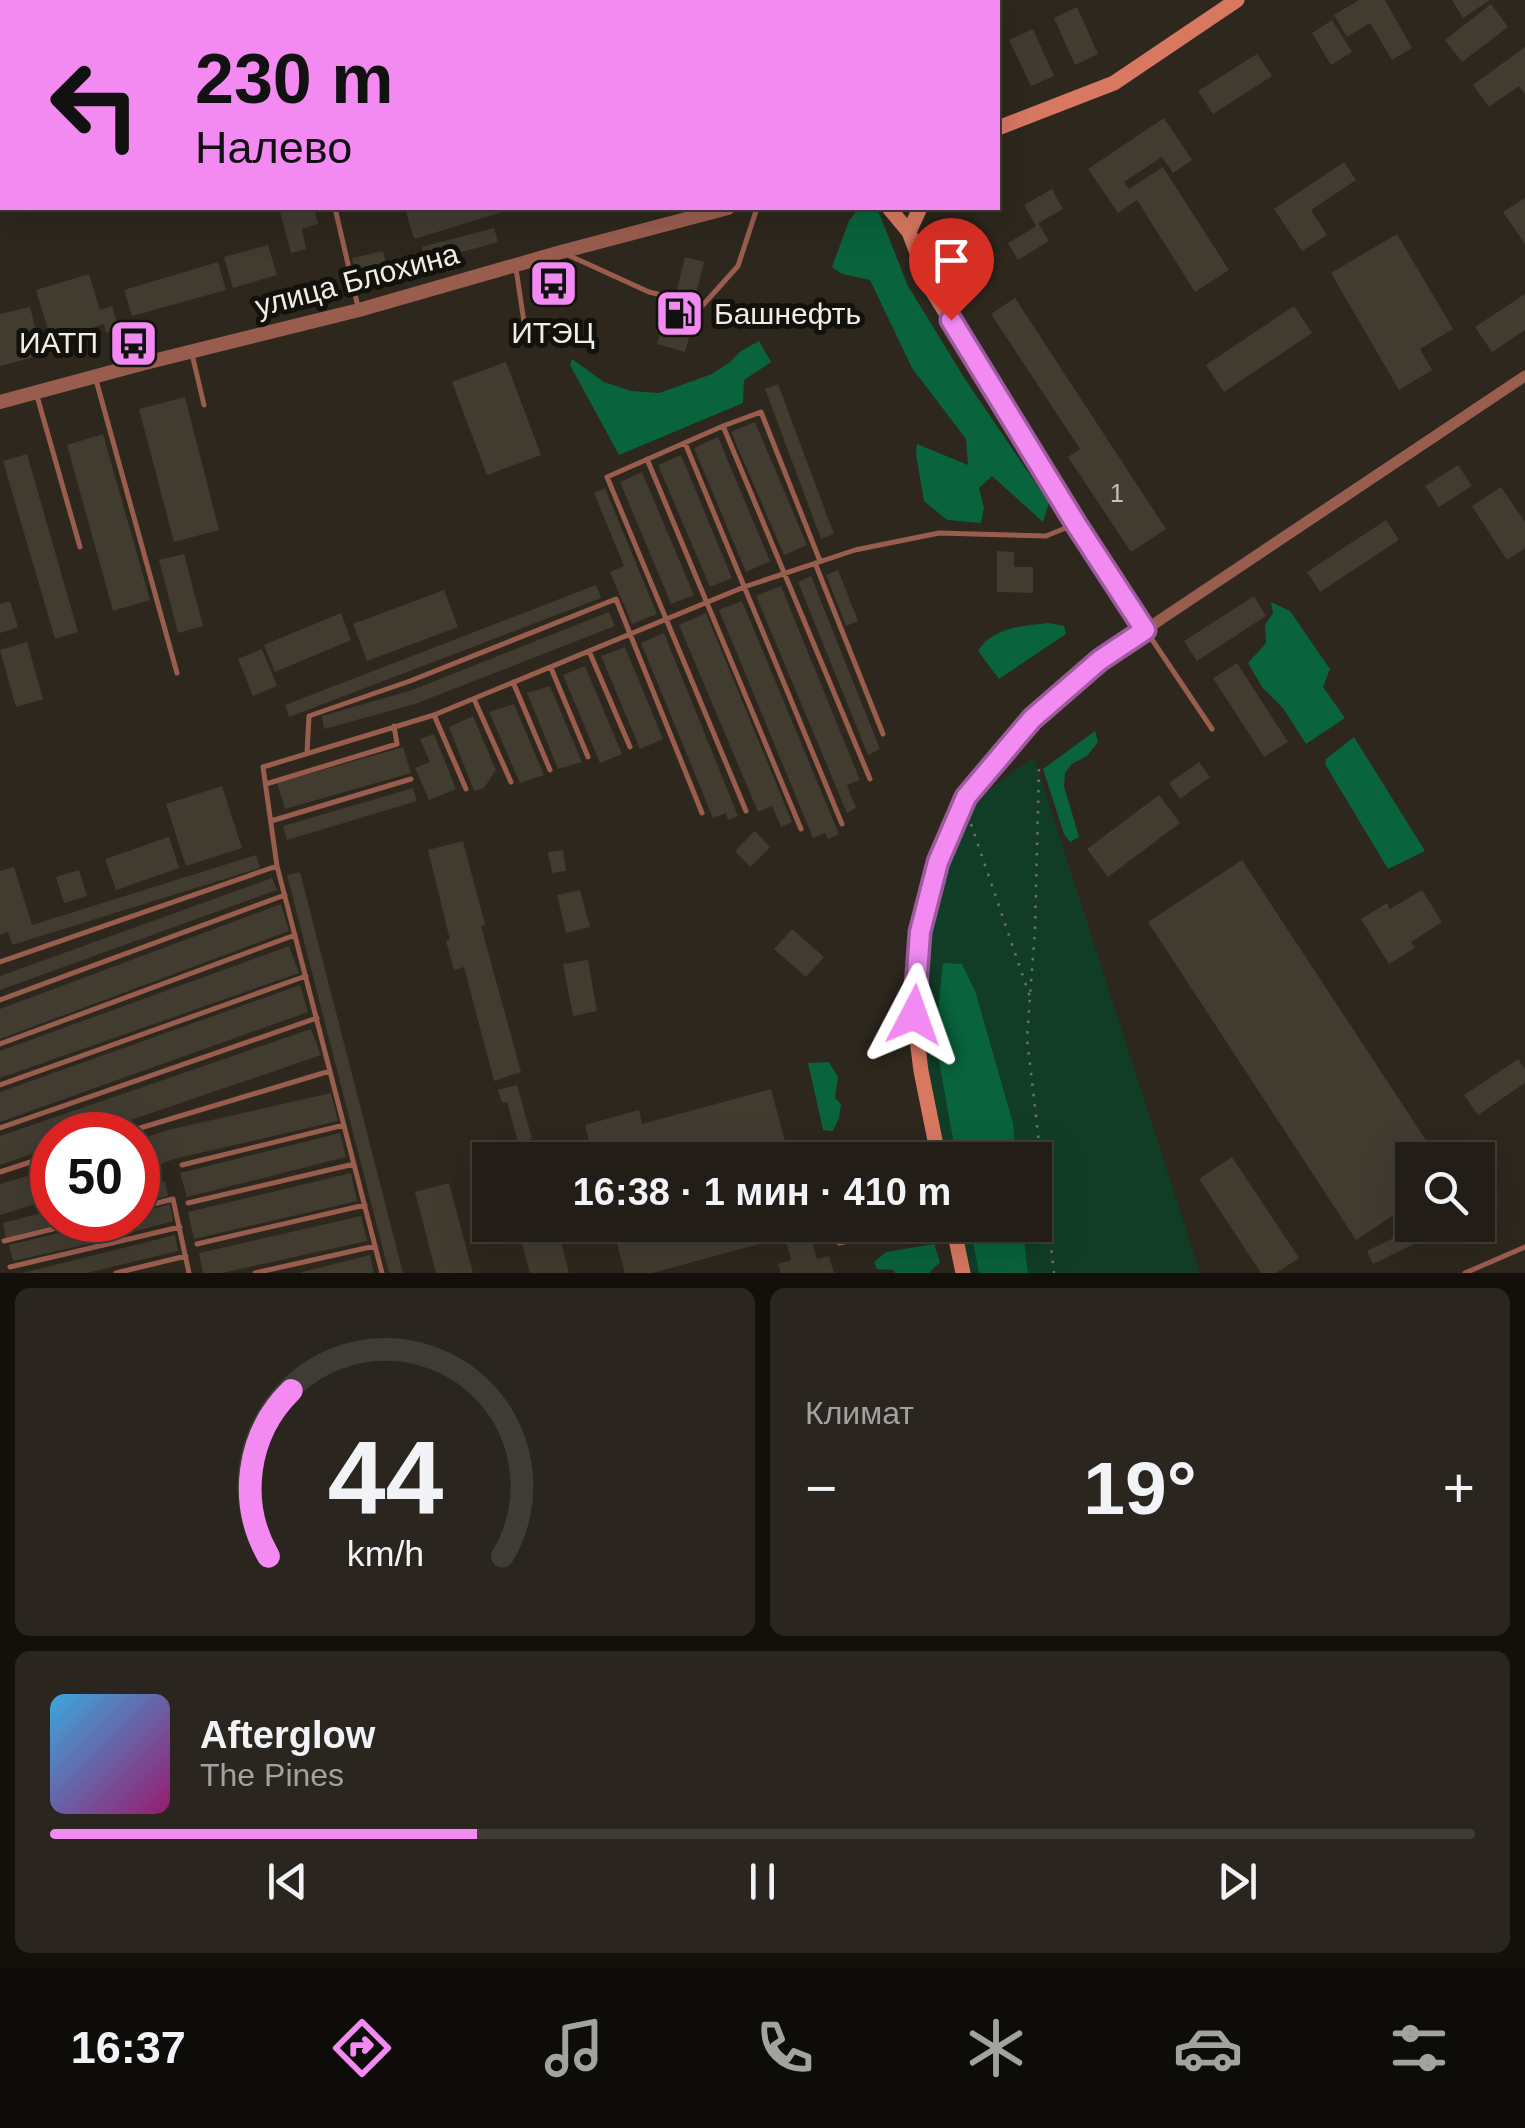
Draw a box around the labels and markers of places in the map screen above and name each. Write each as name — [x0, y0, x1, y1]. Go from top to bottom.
pin — [909, 218, 994, 321]
bus stop icon: ИТЭЦ — [527, 258, 579, 310]
fuel station icon: Башнефть — [653, 288, 705, 340]
place label: Башнефть — [714, 297, 861, 330]
place label: ИТЭЦ — [511, 316, 595, 349]
bus stop icon: ИАТП — [107, 317, 159, 369]
place label: ИАТП — [19, 326, 98, 359]

